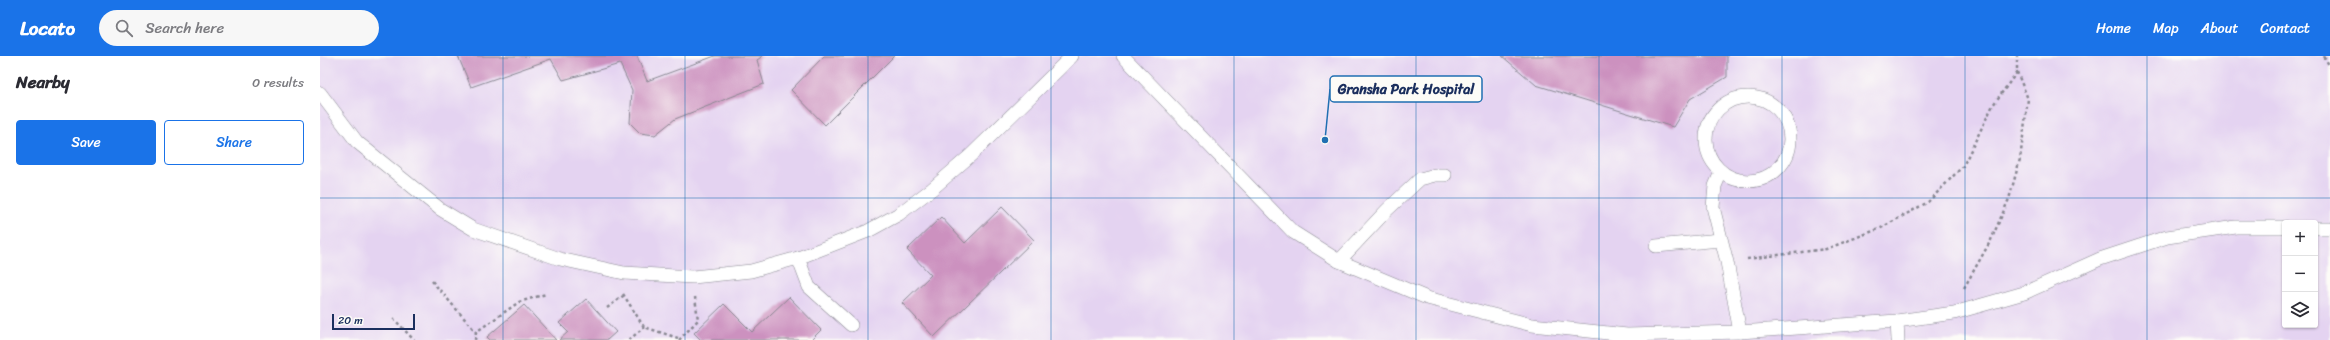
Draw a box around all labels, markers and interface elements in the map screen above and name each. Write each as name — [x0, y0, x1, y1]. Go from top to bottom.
search box — [99, 10, 379, 46]
text: Locato — [20, 12, 75, 45]
text: Search here — [145, 15, 224, 41]
text: Home — [2096, 16, 2131, 41]
text: Map — [2153, 16, 2179, 41]
text: About — [2201, 16, 2238, 41]
text: Contact — [2260, 16, 2310, 41]
icon: search — [113, 17, 135, 39]
text: Nearby — [16, 67, 70, 97]
text: 0 results — [252, 71, 304, 94]
callout: Gransha Park Hospital — [1330, 76, 1482, 102]
text: Gransha Park Hospital — [1337, 77, 1475, 102]
button: Save — [16, 120, 156, 165]
button: Share — [164, 120, 304, 165]
map controls — [2282, 220, 2318, 328]
button: + — [2282, 220, 2318, 256]
button: − — [2282, 256, 2318, 292]
button: layers — [2282, 292, 2318, 328]
text: 20 m — [338, 311, 363, 330]
scale bar — [332, 312, 415, 331]

